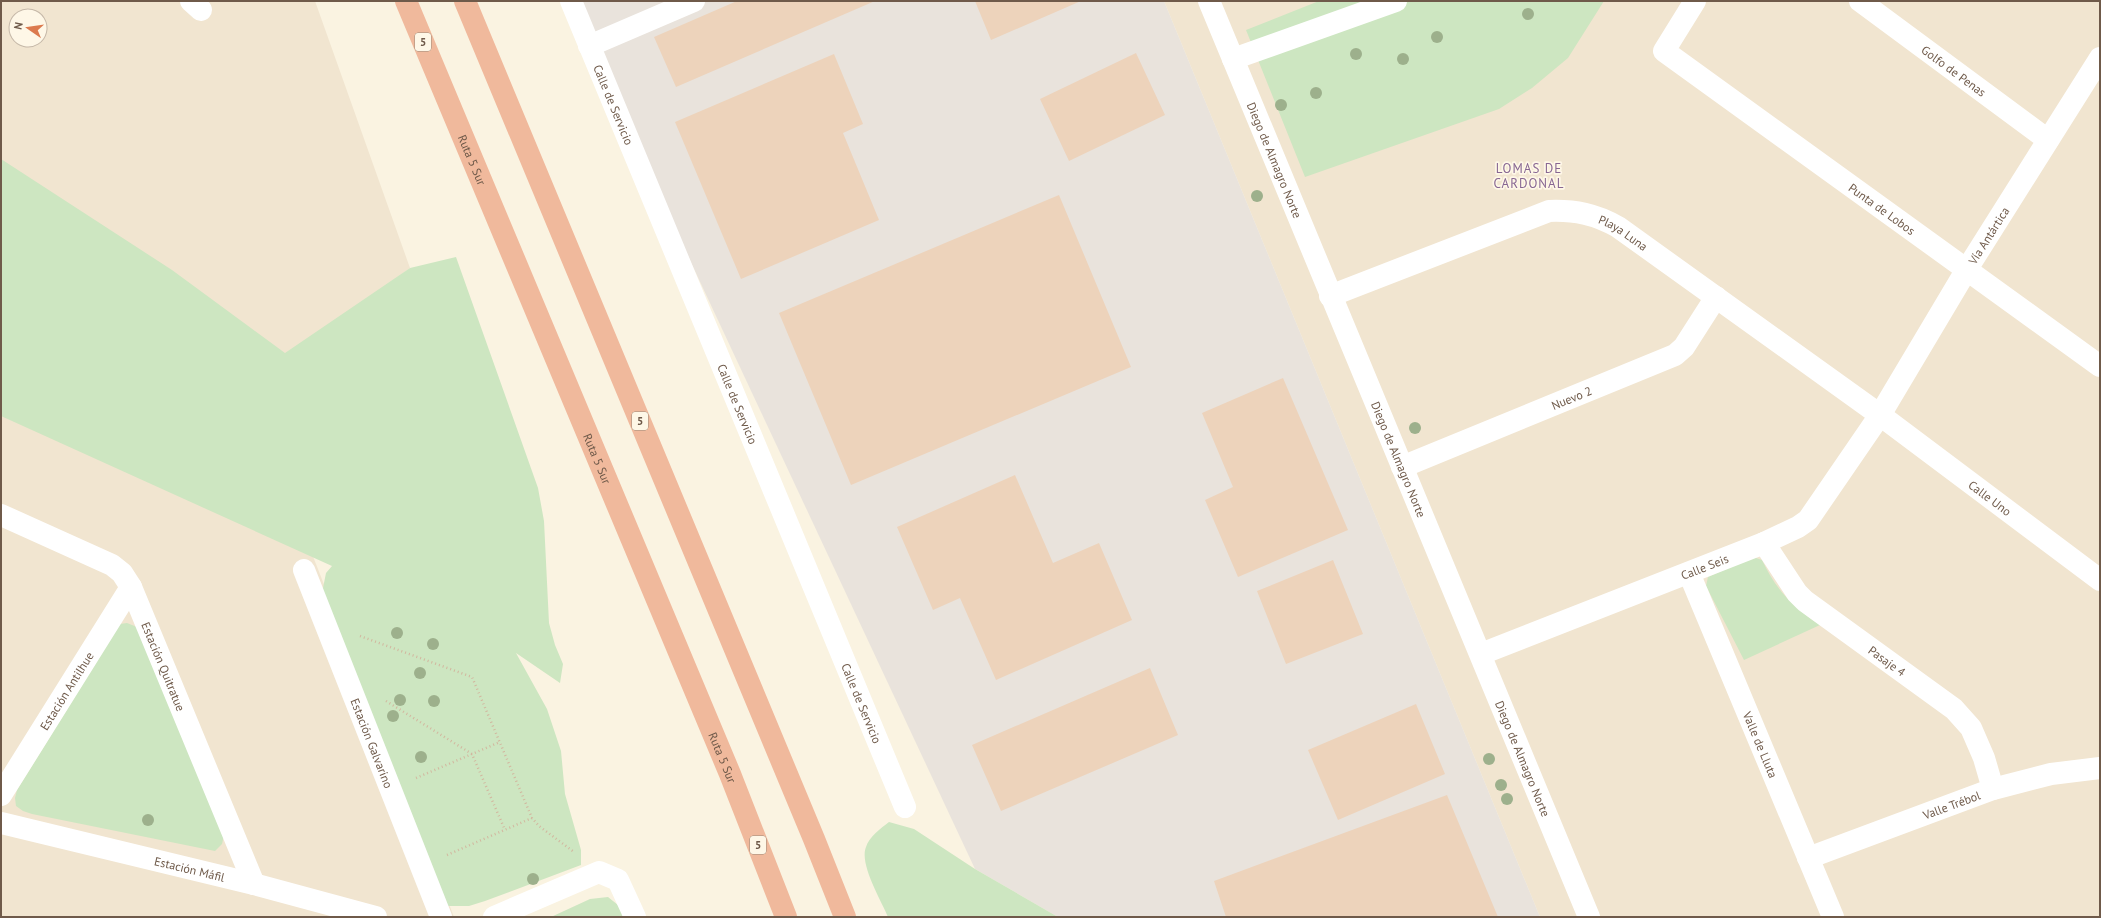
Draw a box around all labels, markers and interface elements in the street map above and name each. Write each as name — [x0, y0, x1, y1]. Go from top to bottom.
north arrow — [8, 8, 48, 48]
text: N — [11, 21, 26, 31]
road number: 5 — [415, 33, 431, 51]
street label: Golfo de Penas — [1919, 42, 1989, 99]
street label: Calle de Servicio — [591, 62, 637, 147]
street label: Diego de Almagro Norte — [1244, 100, 1306, 220]
street label: Ruta 5 Sur — [455, 132, 490, 187]
district label: LOMAS DE CARDONAL — [1494, 160, 1564, 192]
street label: Punta de Lobos — [1846, 180, 1918, 238]
street label: Vía Antártica — [1964, 204, 2012, 268]
street label: Playa Luna — [1596, 211, 1651, 254]
street label: Calle de Servicio — [715, 361, 761, 446]
street label: Nuevo 2 — [1549, 383, 1594, 412]
street label: Diego de Almagro Norte — [1368, 399, 1430, 519]
road number: 5 — [632, 412, 648, 430]
street label: Ruta 5 Sur — [580, 431, 615, 486]
street label: Calle Uno — [1966, 477, 2015, 519]
street label: Calle Seis — [1679, 550, 1730, 582]
street label: Estación Quitratue — [139, 619, 189, 713]
street label: Pasaje 4 — [1866, 642, 1909, 679]
street label: Estación Antilhue — [36, 649, 96, 733]
street label: Calle de Servicio — [839, 661, 885, 745]
street label: Estación Galvarino — [348, 696, 397, 790]
street label: Diego de Almagro Norte — [1493, 698, 1554, 819]
street label: Valle de Lluta — [1740, 708, 1781, 780]
street label: Ruta 5 Sur — [706, 730, 740, 785]
street label: Valle Trébol — [1920, 787, 1983, 822]
road number: 5 — [750, 836, 766, 854]
street label: Estación Máfil — [153, 853, 227, 884]

